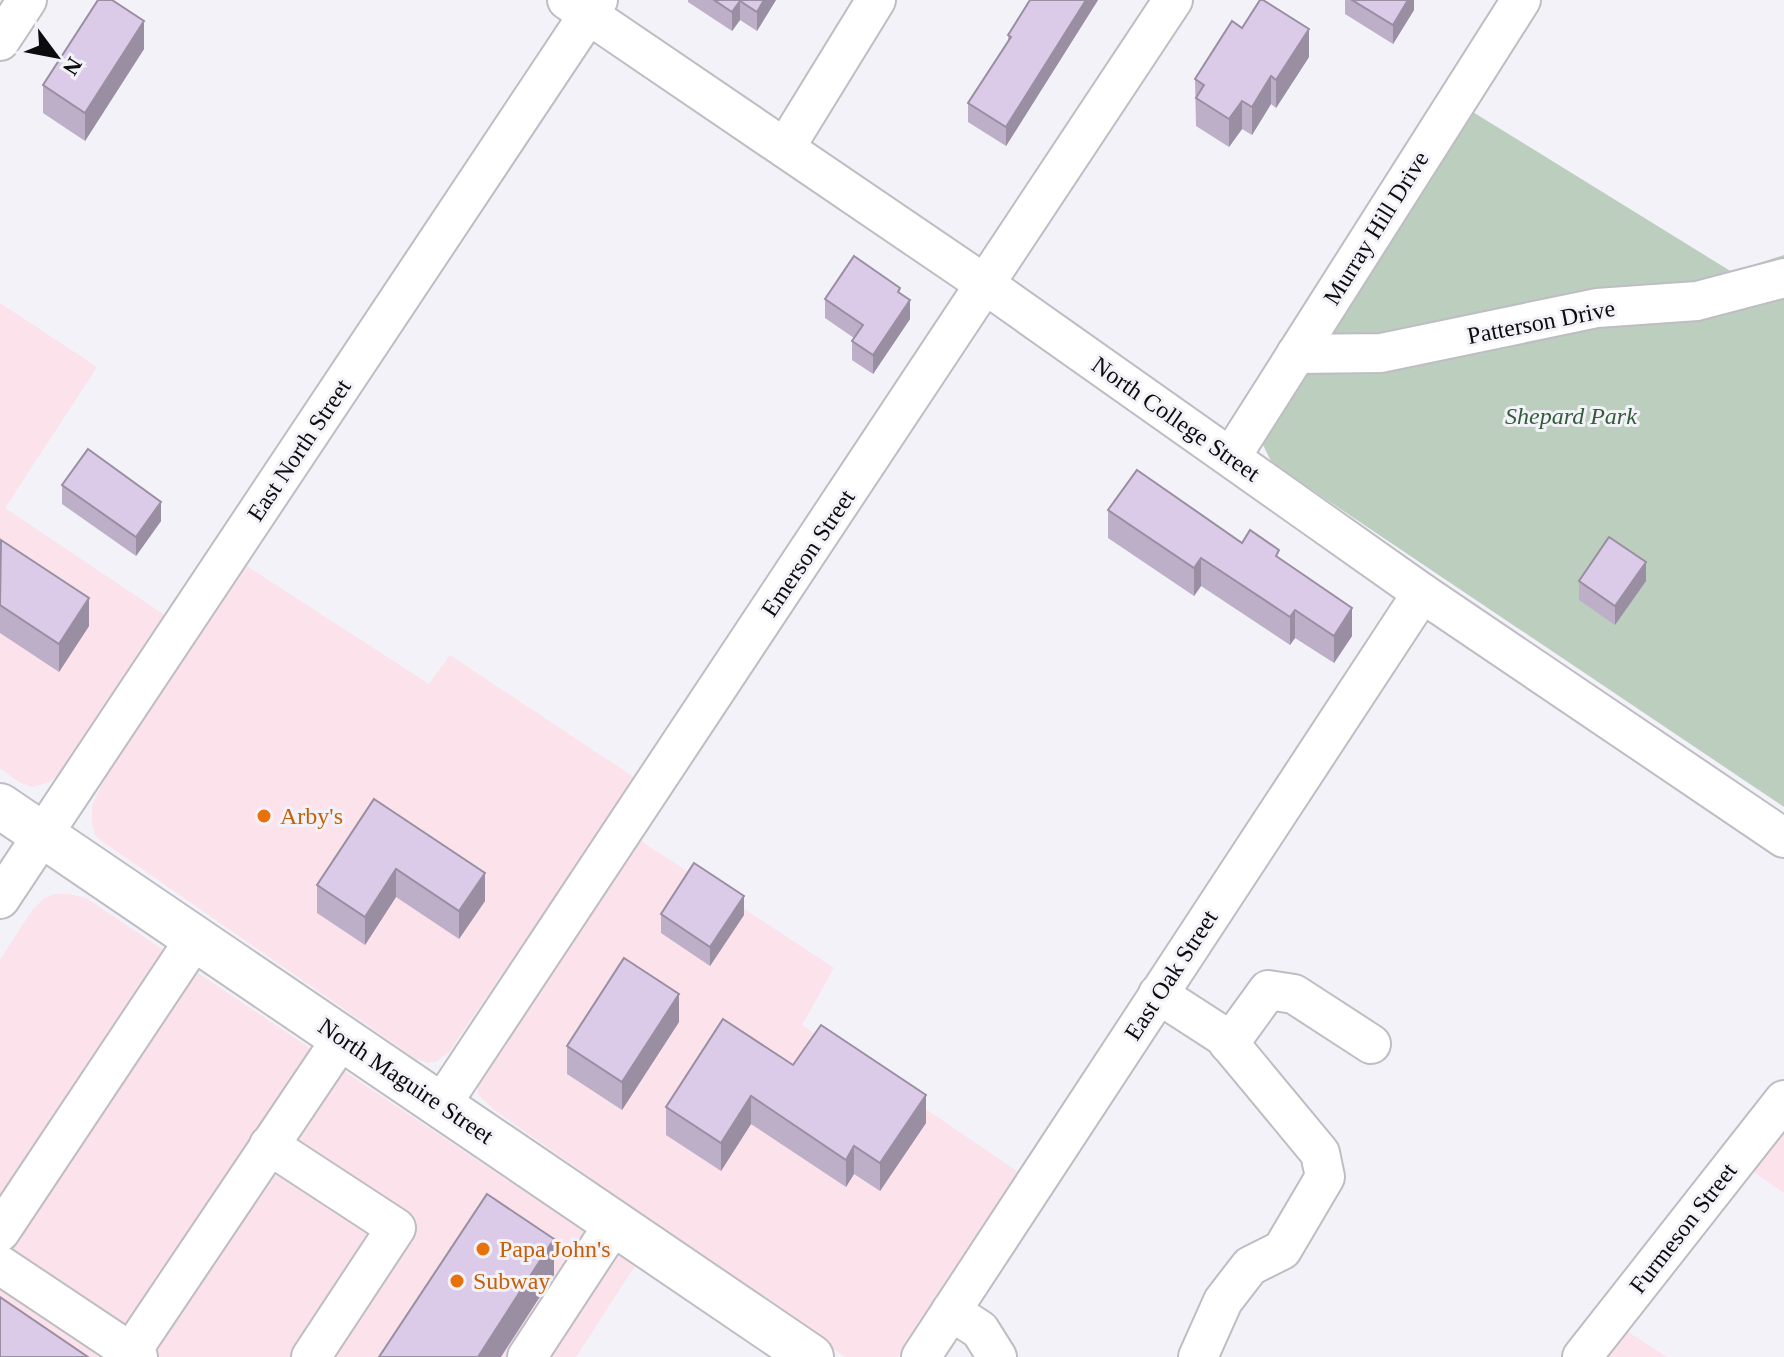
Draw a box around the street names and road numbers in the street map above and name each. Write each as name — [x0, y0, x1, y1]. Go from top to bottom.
street label: Murray Hill Drive — [1318, 146, 1434, 310]
street label: Patterson Drive — [1465, 295, 1617, 349]
street label: North College Street — [1087, 351, 1265, 487]
street label: East North Street — [242, 374, 356, 526]
street label: Emerson Street — [756, 484, 860, 621]
street label: East Oak Street — [1119, 905, 1223, 1045]
street label: North Maguire Street — [314, 1013, 499, 1149]
street label: Furmeson Street — [1624, 1157, 1742, 1298]

